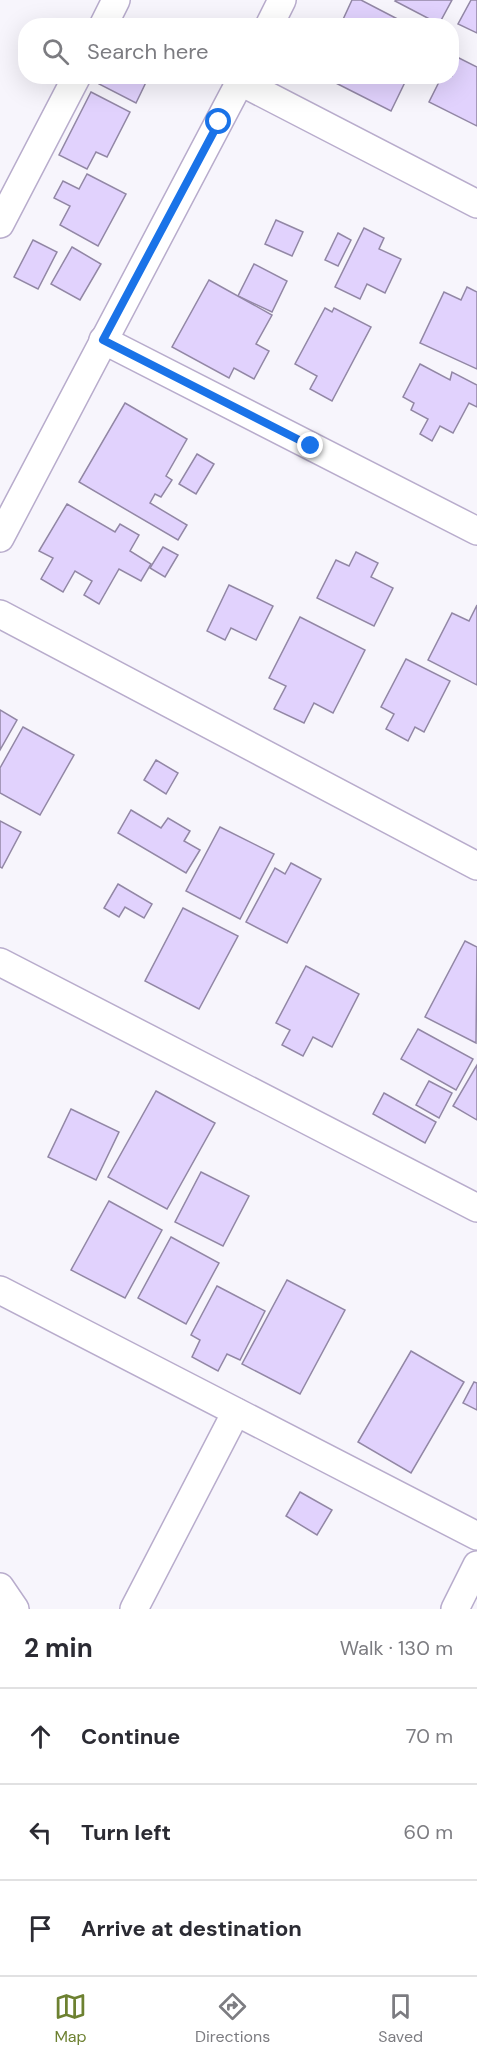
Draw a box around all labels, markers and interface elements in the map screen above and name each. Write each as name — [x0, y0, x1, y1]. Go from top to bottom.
search box — [18, 18, 459, 84]
icon: search — [39, 35, 72, 68]
text: Search here — [87, 37, 208, 66]
route start — [205, 108, 231, 134]
route end — [297, 432, 323, 458]
text: 2 min — [24, 1631, 93, 1665]
text: Walk · 130 m — [340, 1635, 453, 1661]
icon: ahead — [24, 1720, 57, 1753]
text: Continue — [81, 1722, 180, 1751]
text: 70 m — [406, 1723, 453, 1749]
icon: left — [24, 1816, 57, 1849]
text: Turn left — [81, 1818, 171, 1847]
text: 60 m — [404, 1819, 453, 1845]
icon: arrive — [24, 1912, 57, 1945]
text: Arrive at destination — [81, 1914, 302, 1943]
tab: Map — [54, 1990, 87, 2047]
tab: Directions — [195, 1990, 270, 2047]
tab: Saved — [378, 1990, 423, 2047]

